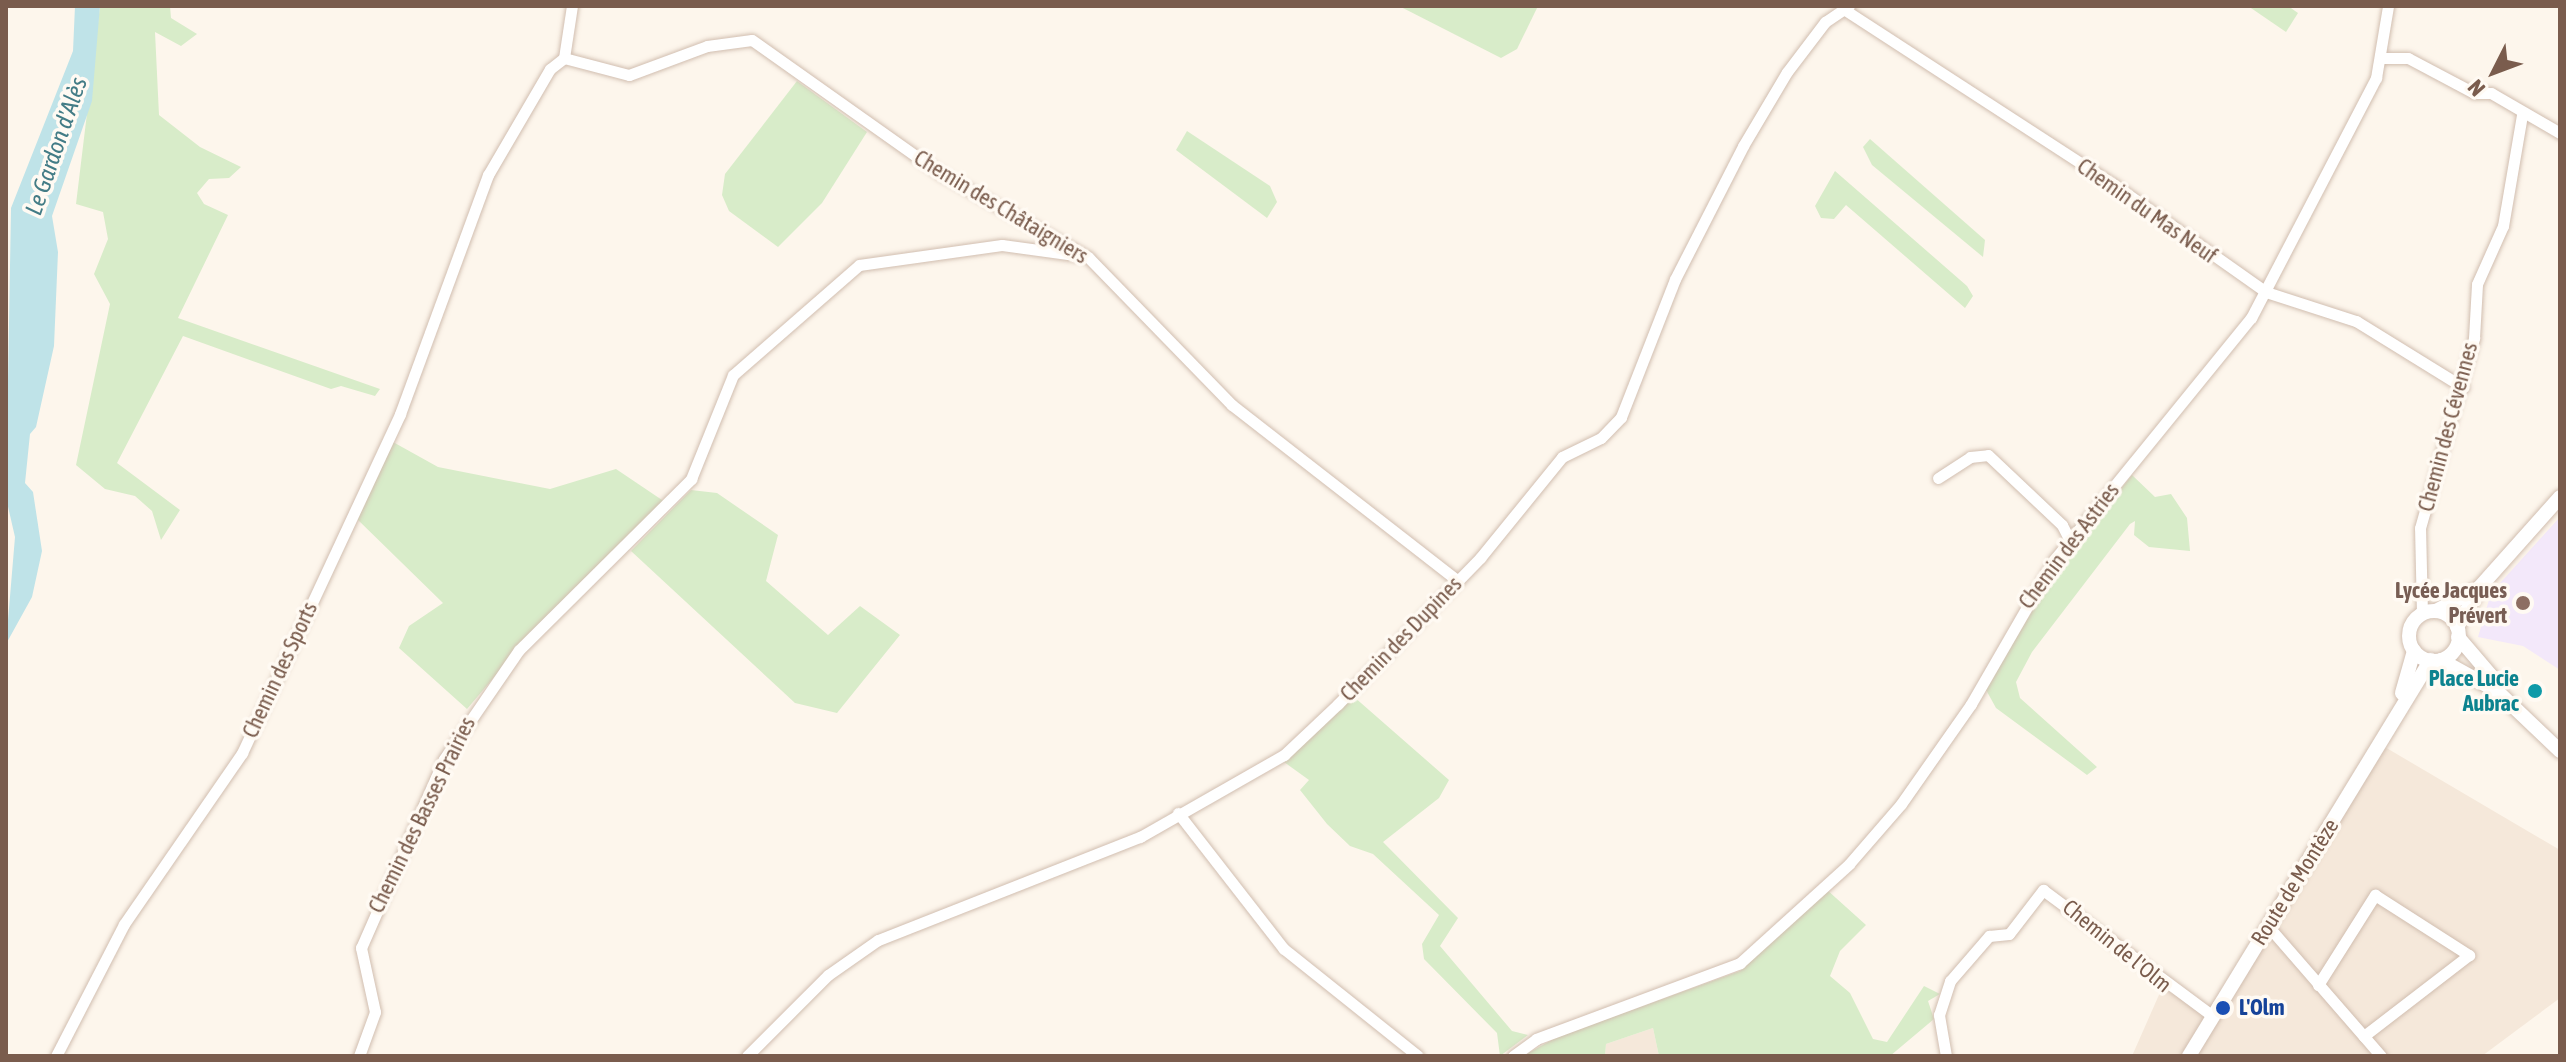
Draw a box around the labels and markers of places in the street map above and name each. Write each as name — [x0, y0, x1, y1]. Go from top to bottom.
place label: Lycée Jacques Prévert — [2395, 577, 2507, 628]
marker: Lycée Jacques Prévert — [2514, 594, 2532, 612]
place label: Place Lucie Aubrac — [2429, 665, 2519, 716]
marker: Place Lucie Aubrac — [2526, 682, 2544, 700]
place label: L'Olm — [2239, 995, 2285, 1021]
marker: L'Olm — [2214, 999, 2232, 1017]

